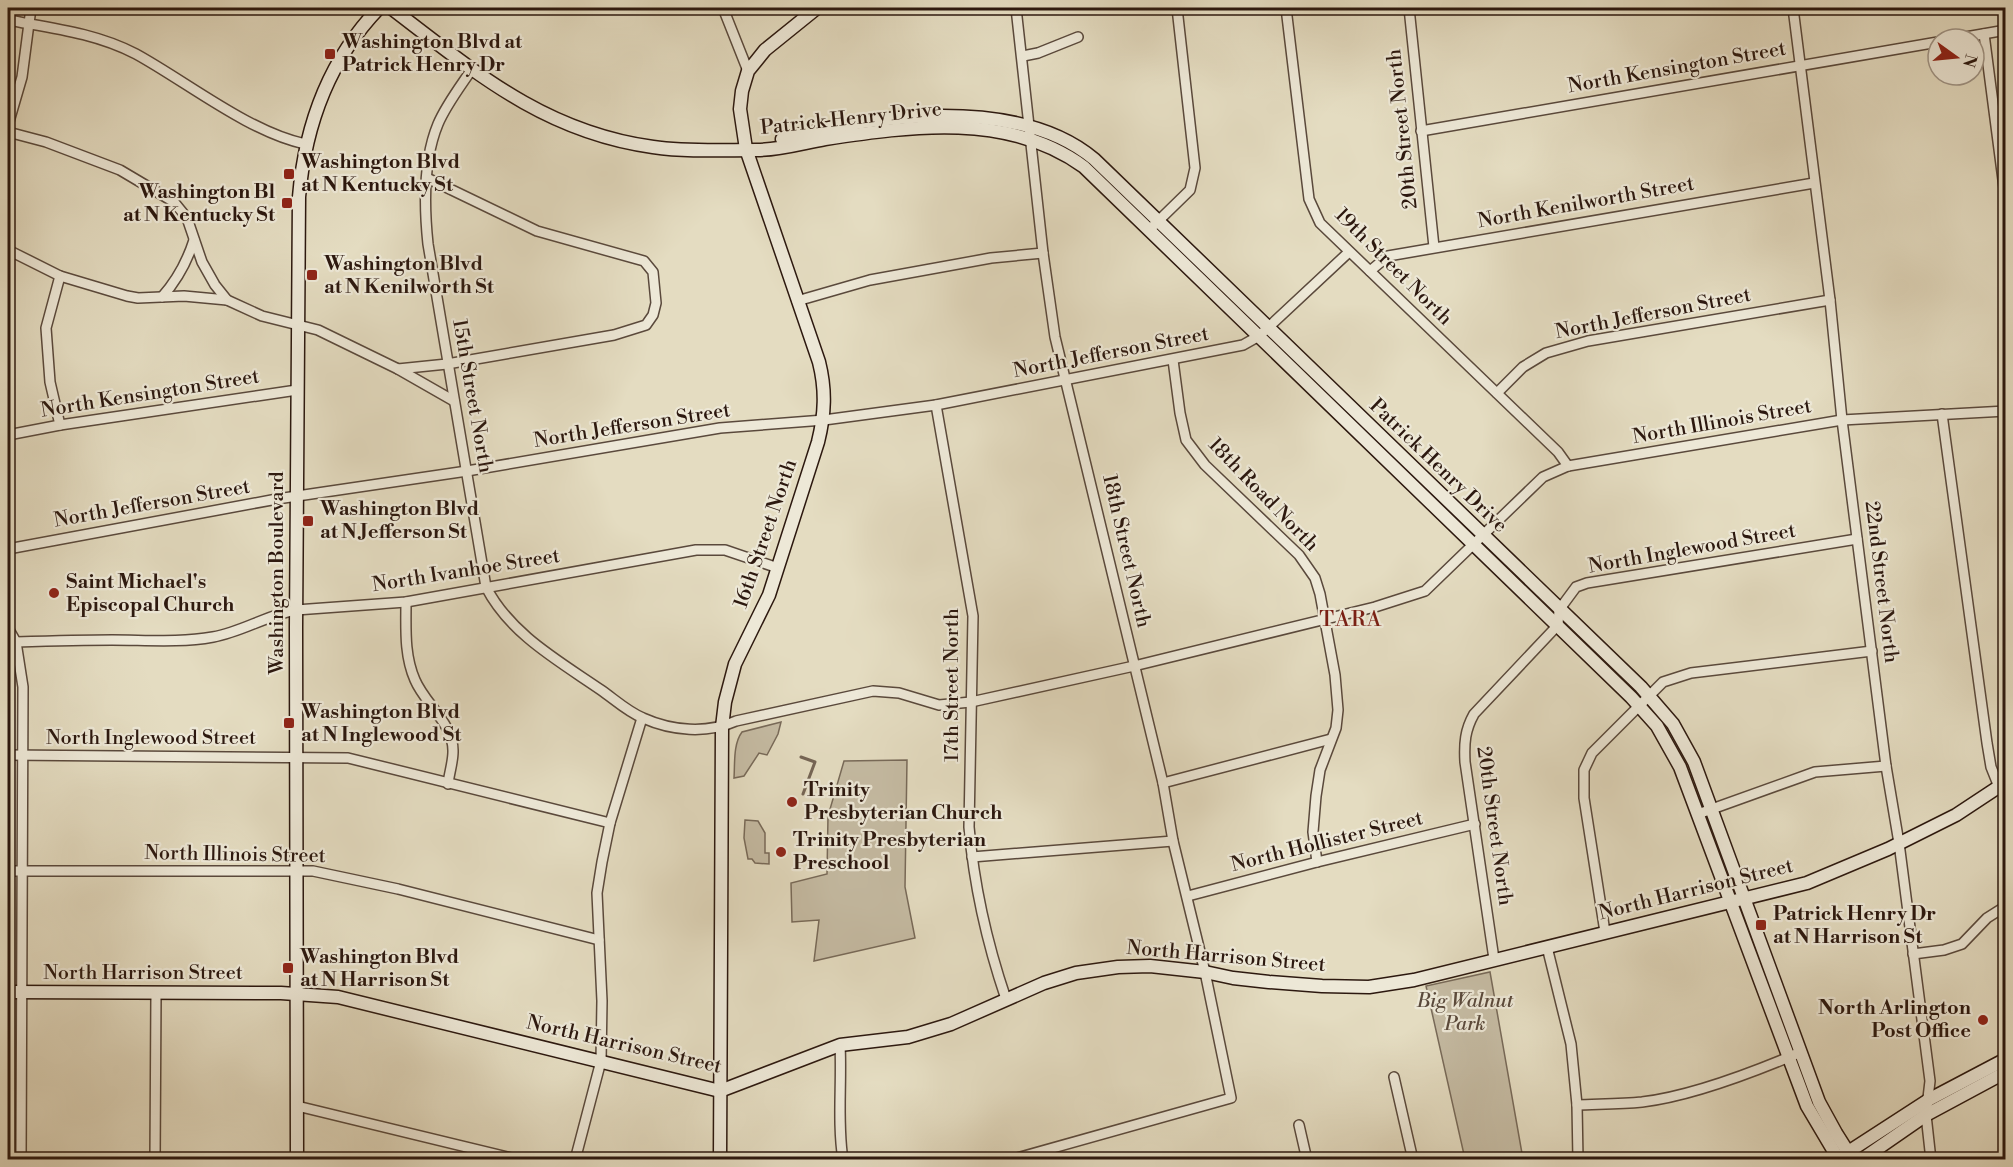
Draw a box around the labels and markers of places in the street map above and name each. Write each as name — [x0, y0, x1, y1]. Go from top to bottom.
place label: Washington Blvd at Patrick Henry Dr — [341, 30, 523, 78]
marker: Washington Blvd at Patrick Henry Dr — [323, 47, 337, 61]
place label: Washington Blvd at N Kentucky St — [300, 150, 460, 198]
marker: Washington Blvd at N Kentucky St — [282, 167, 296, 181]
place label: Washington Bl at N Kentucky St — [123, 180, 276, 228]
marker: Washington Bl at N Kentucky St — [280, 196, 294, 210]
place label: Washington Blvd at N Kenilworth St — [323, 252, 495, 300]
marker: Washington Blvd at N Kenilworth St — [305, 268, 319, 282]
place label: Washington Blvd at N Jefferson St — [319, 497, 479, 545]
marker: Washington Blvd at N Jefferson St — [301, 514, 315, 528]
place label: Saint Michael's Episcopal Church — [66, 570, 235, 618]
marker: Saint Michael's Episcopal Church — [47, 586, 61, 600]
place label: Washington Blvd at N Inglewood St — [300, 700, 462, 748]
marker: Washington Blvd at N Inglewood St — [282, 716, 296, 730]
place label: Trinity Presbyterian Church — [804, 778, 1003, 826]
marker: Trinity Presbyterian Church — [785, 795, 799, 809]
place label: Trinity Presbyterian Preschool — [793, 828, 987, 876]
marker: Trinity Presbyterian Preschool — [774, 845, 788, 859]
place label: Patrick Henry Dr at N Harrison St — [1773, 902, 1936, 950]
marker: Patrick Henry Dr at N Harrison St — [1754, 918, 1768, 932]
place label: Washington Blvd at N Harrison St — [299, 945, 459, 993]
marker: Washington Blvd at N Harrison St — [281, 961, 295, 975]
place label: North Arlington Post Office — [1818, 996, 1972, 1044]
marker: North Arlington Post Office — [1976, 1013, 1990, 1027]

